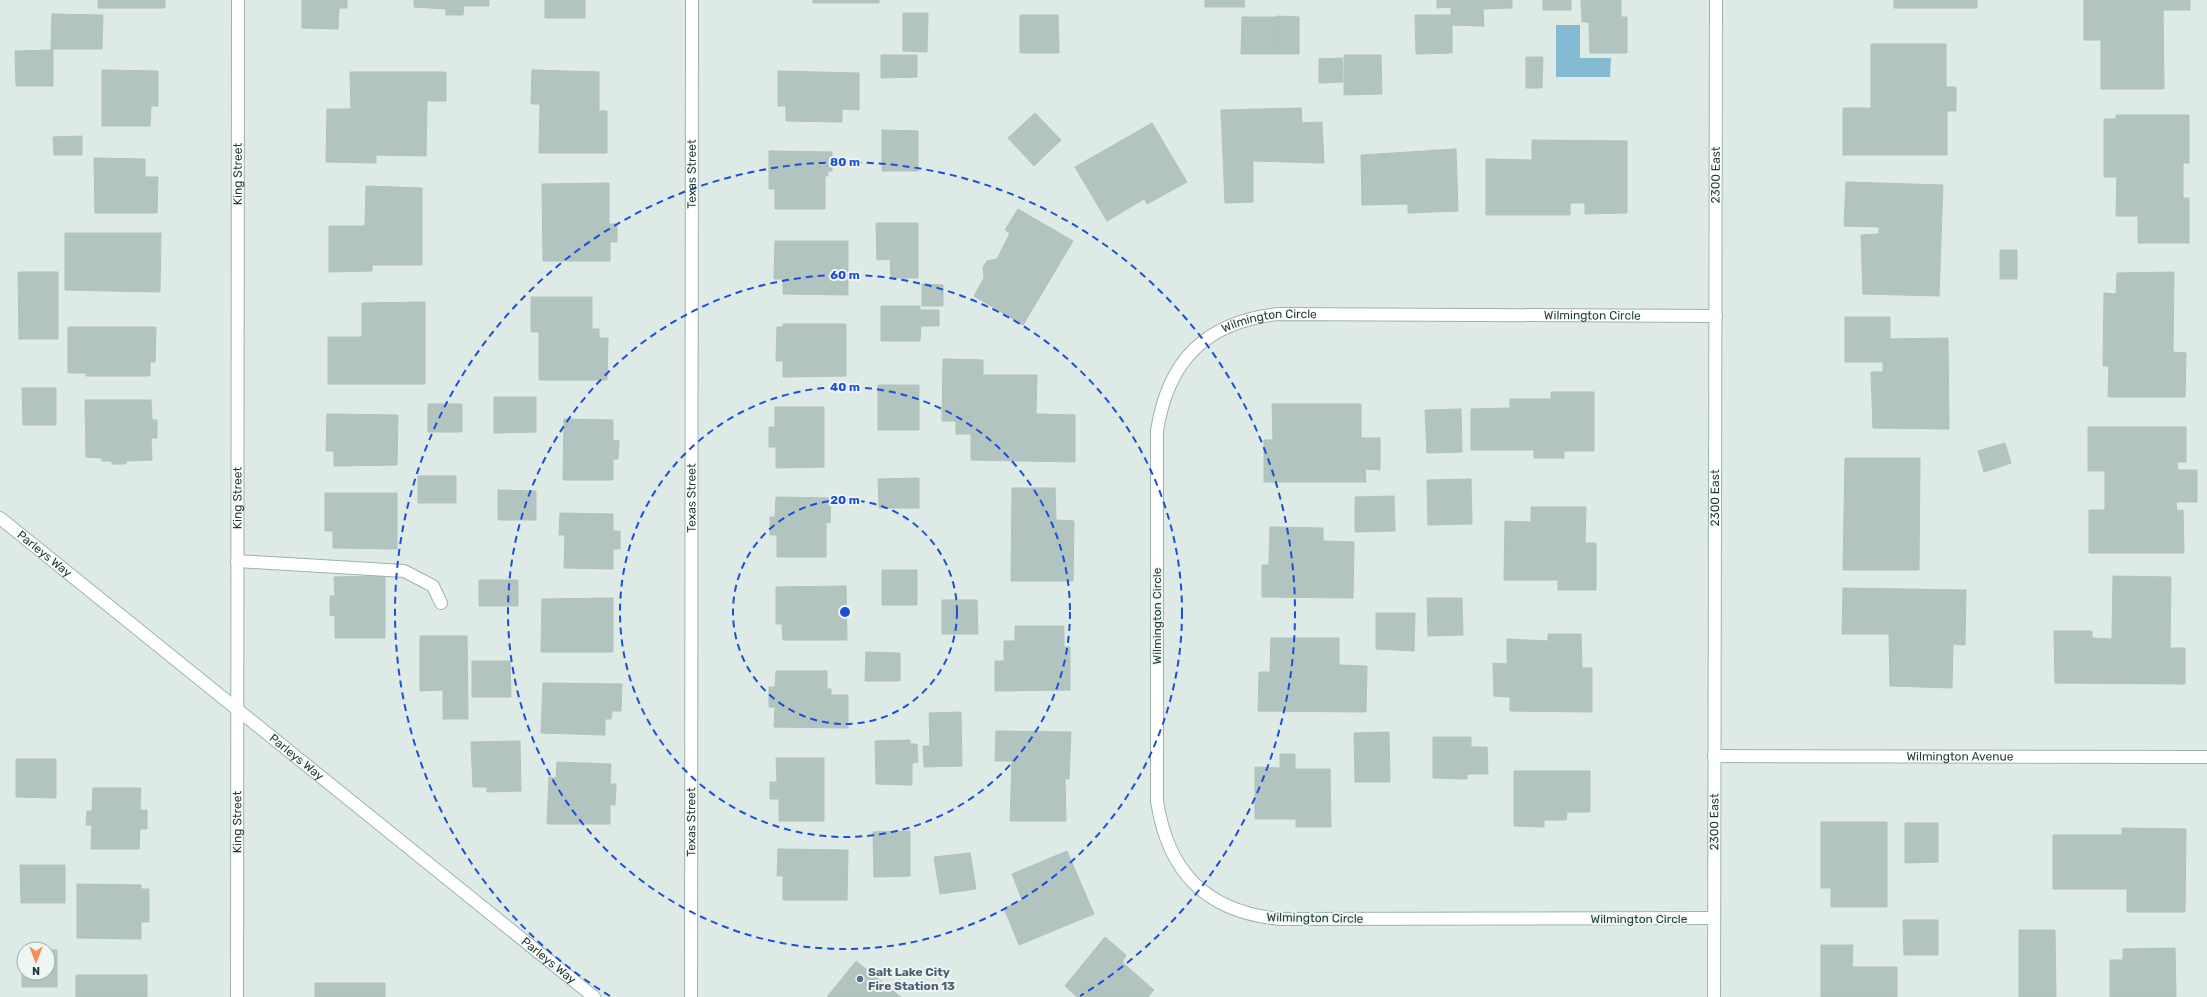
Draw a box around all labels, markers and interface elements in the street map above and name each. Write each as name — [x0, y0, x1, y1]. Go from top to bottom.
street label: Texas Street — [685, 139, 699, 209]
street label: King Street — [231, 143, 245, 205]
street label: 2300 East — [1709, 146, 1723, 204]
text: 80 m — [830, 155, 860, 169]
text: 60 m — [830, 268, 860, 282]
street label: Wilmington Circle — [1219, 307, 1317, 336]
street label: Wilmington Circle — [1544, 308, 1641, 323]
text: 40 m — [830, 380, 860, 394]
street label: Texas Street — [684, 463, 699, 533]
street label: King Street — [230, 467, 245, 529]
street label: 2300 East — [1708, 469, 1722, 527]
text: 20 m — [830, 493, 860, 507]
street label: Parleys Way — [14, 528, 75, 580]
street label: Wilmington Circle — [1150, 567, 1164, 664]
centre of rings — [838, 605, 852, 619]
street label: Parleys Way — [267, 731, 327, 784]
street label: Wilmington Avenue — [1906, 749, 2014, 764]
street label: Texas Street — [684, 787, 698, 857]
street label: King Street — [230, 791, 244, 853]
street label: 2300 East — [1707, 793, 1721, 851]
street label: Wilmington Circle — [1266, 910, 1364, 926]
street label: Wilmington Circle — [1591, 912, 1688, 926]
street label: Parleys Way — [519, 934, 579, 987]
north arrow — [16, 941, 56, 981]
text: N — [32, 964, 40, 977]
place label: Salt Lake City Fire Station 13 — [868, 965, 955, 993]
marker: Salt Lake City Fire Station 13 — [855, 974, 865, 984]

